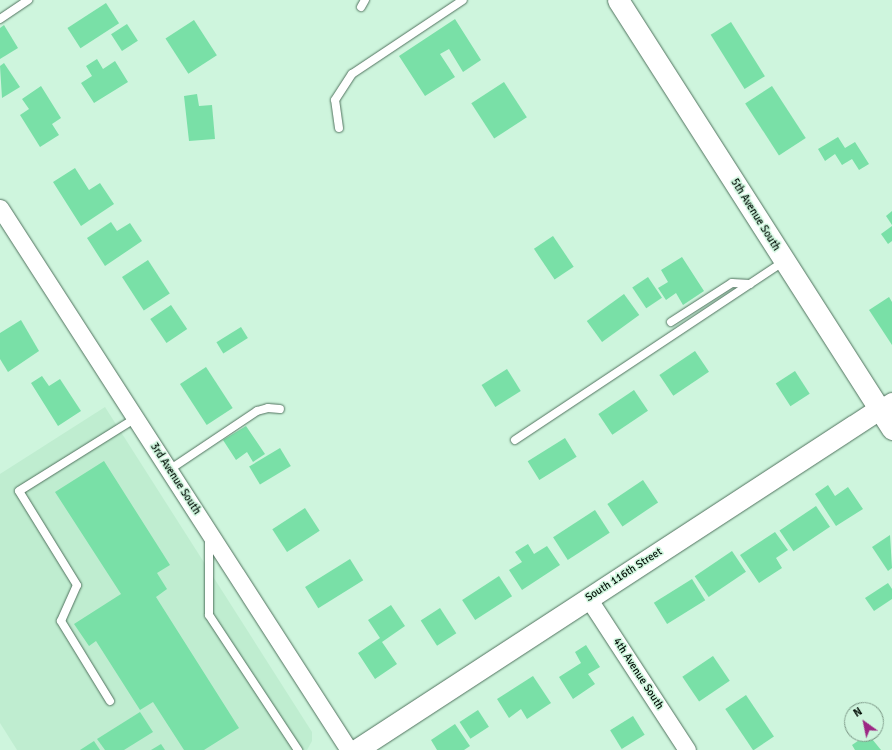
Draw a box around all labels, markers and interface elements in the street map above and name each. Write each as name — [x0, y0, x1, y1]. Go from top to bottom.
street label: 5th Avenue South — [727, 176, 783, 254]
street label: 3rd Avenue South — [147, 441, 203, 517]
street label: South 116th Street — [583, 545, 665, 605]
street label: 4th Avenue South — [610, 636, 666, 712]
north arrow — [844, 702, 884, 742]
text: N — [851, 705, 864, 720]

